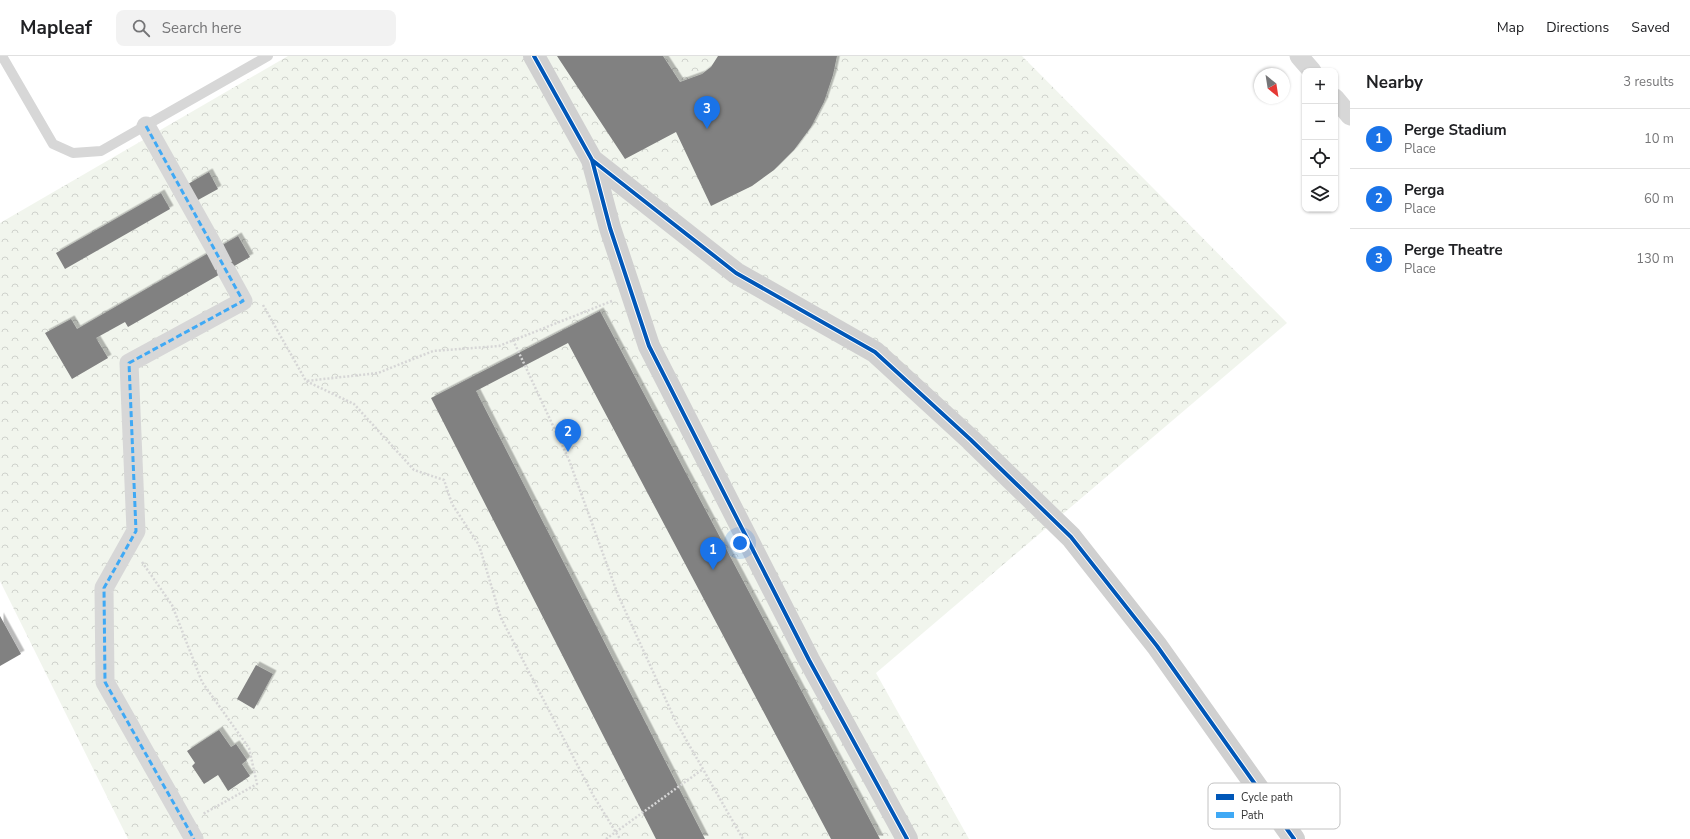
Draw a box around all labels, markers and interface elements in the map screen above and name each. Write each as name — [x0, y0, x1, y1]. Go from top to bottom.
search box — [116, 10, 396, 46]
text: Mapleaf — [20, 15, 92, 41]
icon: search — [130, 17, 152, 39]
text: Search here — [162, 18, 241, 38]
text: Map — [1497, 18, 1524, 37]
text: Directions — [1546, 18, 1609, 37]
text: Saved — [1631, 18, 1670, 37]
north arrow — [1254, 68, 1290, 104]
map controls — [1302, 68, 1338, 212]
button: + — [1302, 68, 1338, 104]
text: Nearby — [1366, 71, 1423, 94]
text: 3 results — [1623, 73, 1674, 91]
pin: 3 — [694, 96, 720, 129]
button: − — [1302, 104, 1338, 140]
text: Perge Stadium — [1404, 120, 1507, 140]
text: 1 — [1375, 130, 1383, 148]
text: 10 m — [1644, 130, 1674, 148]
button: locate — [1302, 140, 1338, 176]
text: Place — [1404, 140, 1436, 158]
button: layers — [1302, 176, 1338, 212]
text: Perga — [1404, 180, 1445, 200]
text: 2 — [1375, 190, 1383, 208]
text: 60 m — [1644, 190, 1674, 208]
text: Place — [1404, 200, 1436, 218]
text: Perge Theatre — [1404, 240, 1503, 260]
text: 3 — [1375, 250, 1383, 268]
text: 130 m — [1636, 250, 1674, 268]
text: Place — [1404, 260, 1436, 278]
pin: 2 — [555, 419, 581, 452]
your location — [730, 533, 750, 553]
pin: 1 — [700, 537, 726, 570]
legend — [1208, 783, 1340, 829]
text: Cycle path — [1241, 790, 1293, 805]
text: Path — [1241, 808, 1264, 823]

